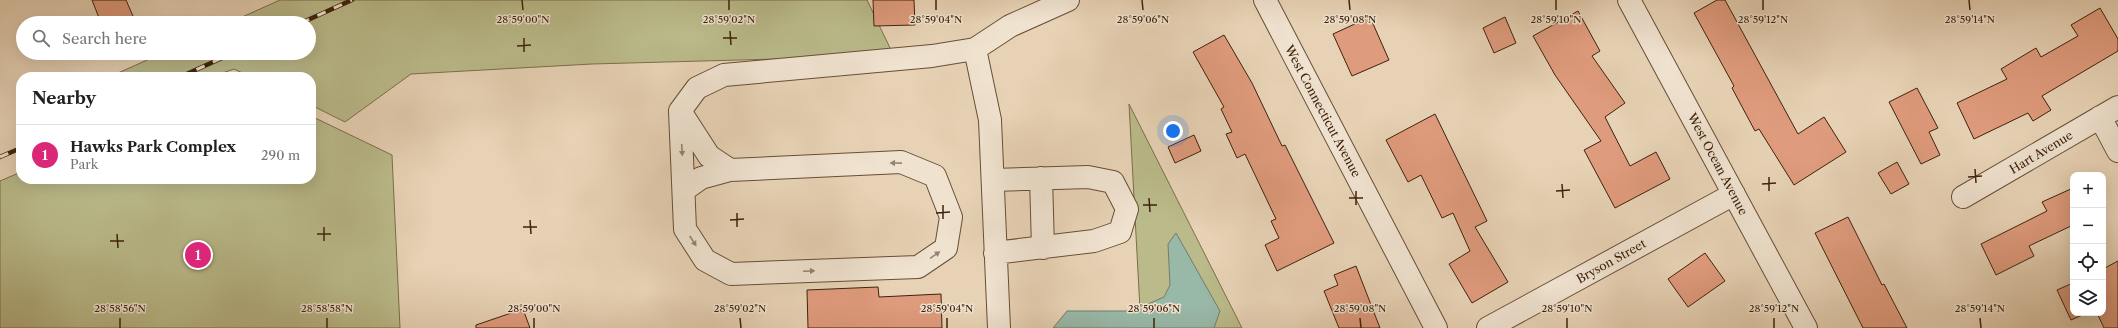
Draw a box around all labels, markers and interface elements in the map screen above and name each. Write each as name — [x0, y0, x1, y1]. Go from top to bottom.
text: 28°59'00"N — [496, 13, 550, 26]
text: 28°59'02"N — [703, 13, 755, 26]
text: 28°59'04"N — [910, 13, 962, 26]
text: 28°59'06"N — [1117, 13, 1169, 26]
text: 28°59'08"N — [1324, 13, 1376, 26]
text: 28°59'10"N — [1531, 13, 1581, 26]
text: 28°59'12"N — [1738, 13, 1788, 26]
text: 28°59'14"N — [1945, 13, 1995, 26]
search box — [16, 16, 316, 60]
icon: search — [30, 27, 52, 49]
text: Search here — [62, 29, 147, 48]
street label: West Connecticut Avenue — [1281, 42, 1364, 180]
text: Nearby — [32, 88, 96, 108]
street label: West Ocean Avenue — [1684, 109, 1751, 218]
your location — [1163, 121, 1183, 141]
street label: Hart Avenue — [2007, 127, 2076, 177]
text: Hawks Park Complex — [70, 137, 236, 156]
one-way arrow — [679, 144, 685, 157]
text: 1 — [42, 147, 48, 163]
text: 290 m — [261, 147, 300, 163]
text: Park — [70, 156, 98, 172]
one-way arrow — [889, 160, 902, 166]
map controls — [2070, 172, 2106, 316]
button: + — [2070, 172, 2106, 208]
button: − — [2070, 208, 2106, 244]
one-way arrow — [689, 235, 696, 247]
street label: Bryson Street — [1574, 235, 1649, 286]
pin: 1 — [185, 240, 211, 270]
button: locate — [2070, 244, 2106, 280]
one-way arrow — [930, 251, 940, 259]
one-way arrow — [803, 268, 816, 274]
button: layers — [2070, 280, 2106, 316]
text: 28°58'56"N — [94, 302, 146, 315]
text: 28°58'58"N — [301, 302, 353, 315]
text: 28°59'00"N — [507, 302, 561, 315]
text: 28°59'02"N — [714, 302, 766, 315]
text: 28°59'04"N — [921, 302, 973, 315]
text: 28°59'06"N — [1128, 302, 1180, 315]
text: 28°59'08"N — [1334, 302, 1386, 315]
text: 28°59'10"N — [1542, 302, 1592, 315]
text: 28°59'12"N — [1749, 302, 1799, 315]
text: 28°59'14"N — [1955, 302, 2005, 315]

